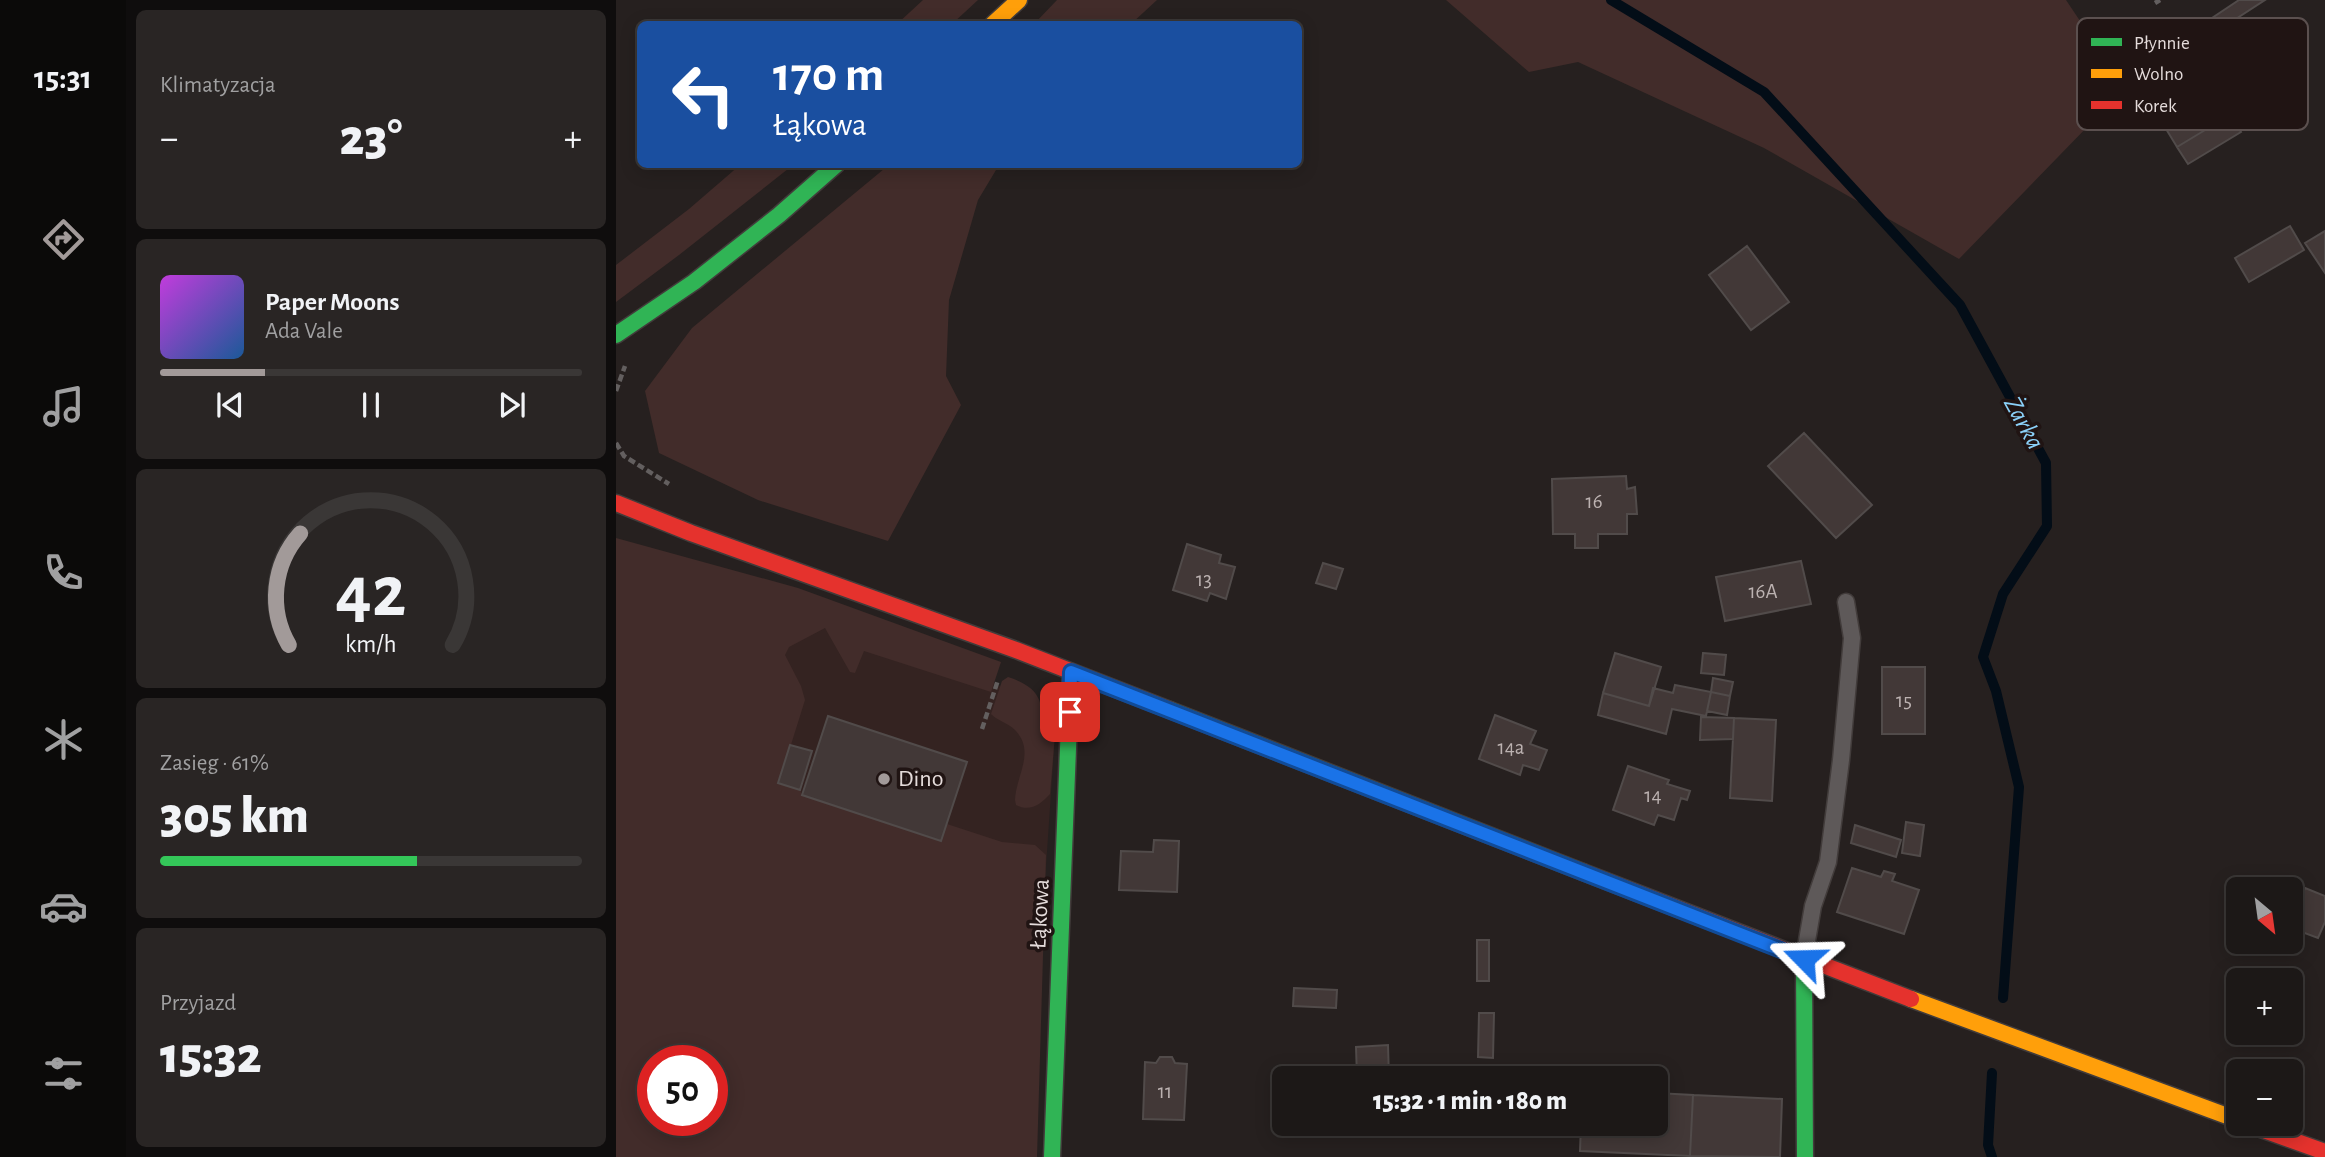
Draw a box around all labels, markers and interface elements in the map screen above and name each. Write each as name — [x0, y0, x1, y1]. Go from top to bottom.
legend — [2077, 18, 2308, 130]
text: Płynnie — [2134, 34, 2190, 53]
icon: left — [658, 49, 749, 140]
text: 170 m — [773, 51, 884, 100]
text: 15:31 — [34, 62, 92, 94]
text: Wolno — [2134, 65, 2183, 84]
text: Klimatyzacja — [160, 74, 276, 97]
text: Korek — [2134, 97, 2177, 116]
text: Łąkowa — [773, 109, 867, 141]
text: 23° — [340, 112, 402, 164]
text: − — [160, 120, 178, 158]
text: + — [564, 120, 582, 158]
icon: directions — [39, 215, 88, 264]
text: Paper Moons — [265, 289, 400, 315]
text: Ada Vale — [265, 320, 343, 343]
icon: music — [39, 382, 88, 431]
icon: previous — [211, 386, 249, 424]
icon: pause — [352, 386, 390, 424]
icon: next — [493, 386, 531, 424]
water label: Żarka — [1999, 392, 2050, 454]
house number: 16 — [1585, 491, 1603, 512]
icon: phone — [39, 548, 88, 597]
text: 42 — [336, 557, 406, 630]
house number: 13 — [1196, 569, 1212, 590]
house number: 16A — [1748, 581, 1778, 602]
text: km/h — [345, 631, 397, 656]
pin — [1040, 682, 1100, 742]
house number: 15 — [1896, 690, 1912, 711]
icon: arrive — [1051, 693, 1089, 731]
icon: climate — [39, 715, 88, 764]
house number: 14a — [1497, 737, 1525, 758]
text: Zasięg · 61% — [160, 752, 269, 775]
place label: Dino — [898, 767, 943, 791]
marker: Dino — [876, 771, 892, 787]
house number: 14 — [1644, 785, 1662, 806]
text: 305 km — [160, 790, 309, 842]
north arrow — [2226, 877, 2303, 954]
map controls — [2226, 877, 2303, 1136]
street label: Łąkowa — [1026, 878, 1054, 950]
icon: car — [39, 882, 88, 931]
position arrow — [1767, 922, 1841, 996]
button: + — [2226, 968, 2303, 1045]
text: Przyjazd — [160, 992, 236, 1015]
text: 15:32 — [160, 1030, 262, 1082]
speed limit sign: 50 — [637, 1045, 728, 1136]
icon: filters — [39, 1049, 88, 1098]
button: − — [2226, 1059, 2303, 1136]
house number: 11 — [1158, 1081, 1172, 1102]
text: 15:32 · 1 min · 180 m — [1373, 1088, 1567, 1114]

